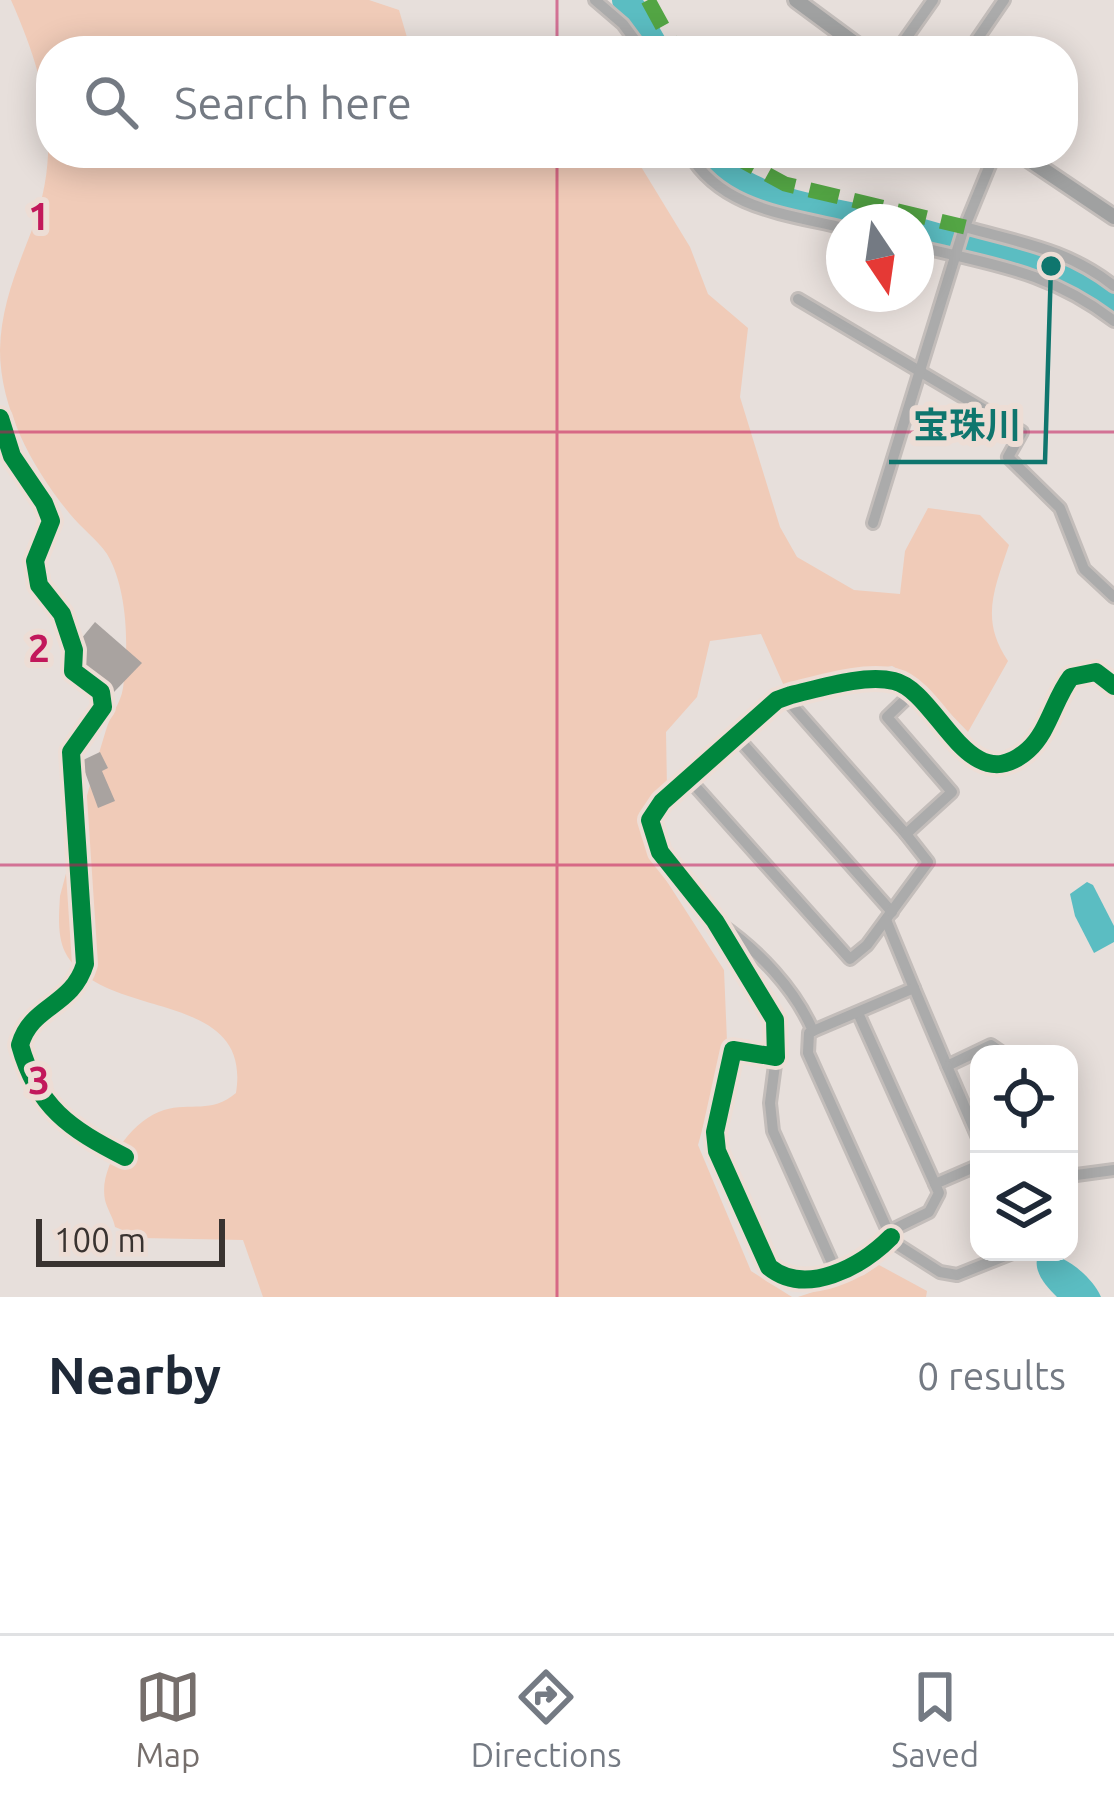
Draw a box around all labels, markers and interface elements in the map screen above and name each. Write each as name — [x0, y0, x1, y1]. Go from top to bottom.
search box — [36, 36, 1078, 168]
icon: search — [78, 69, 144, 135]
text: Search here — [174, 77, 412, 128]
text: 1 — [28, 194, 50, 237]
north arrow — [826, 204, 934, 312]
callout: 宝珠川 — [889, 390, 1045, 462]
text: 宝珠川 — [913, 404, 1021, 445]
text: 2 — [28, 626, 50, 669]
map controls — [970, 1045, 1078, 1261]
button: locate — [970, 1045, 1078, 1153]
text: 3 — [28, 1058, 50, 1101]
button: layers — [970, 1153, 1078, 1261]
scale bar — [36, 1213, 225, 1266]
text: 100 m — [54, 1221, 146, 1258]
text: Nearby — [48, 1346, 221, 1404]
text: 0 results — [917, 1354, 1066, 1397]
tab: Map — [135, 1664, 201, 1773]
tab: Directions — [471, 1664, 621, 1773]
tab: Saved — [891, 1664, 979, 1773]

